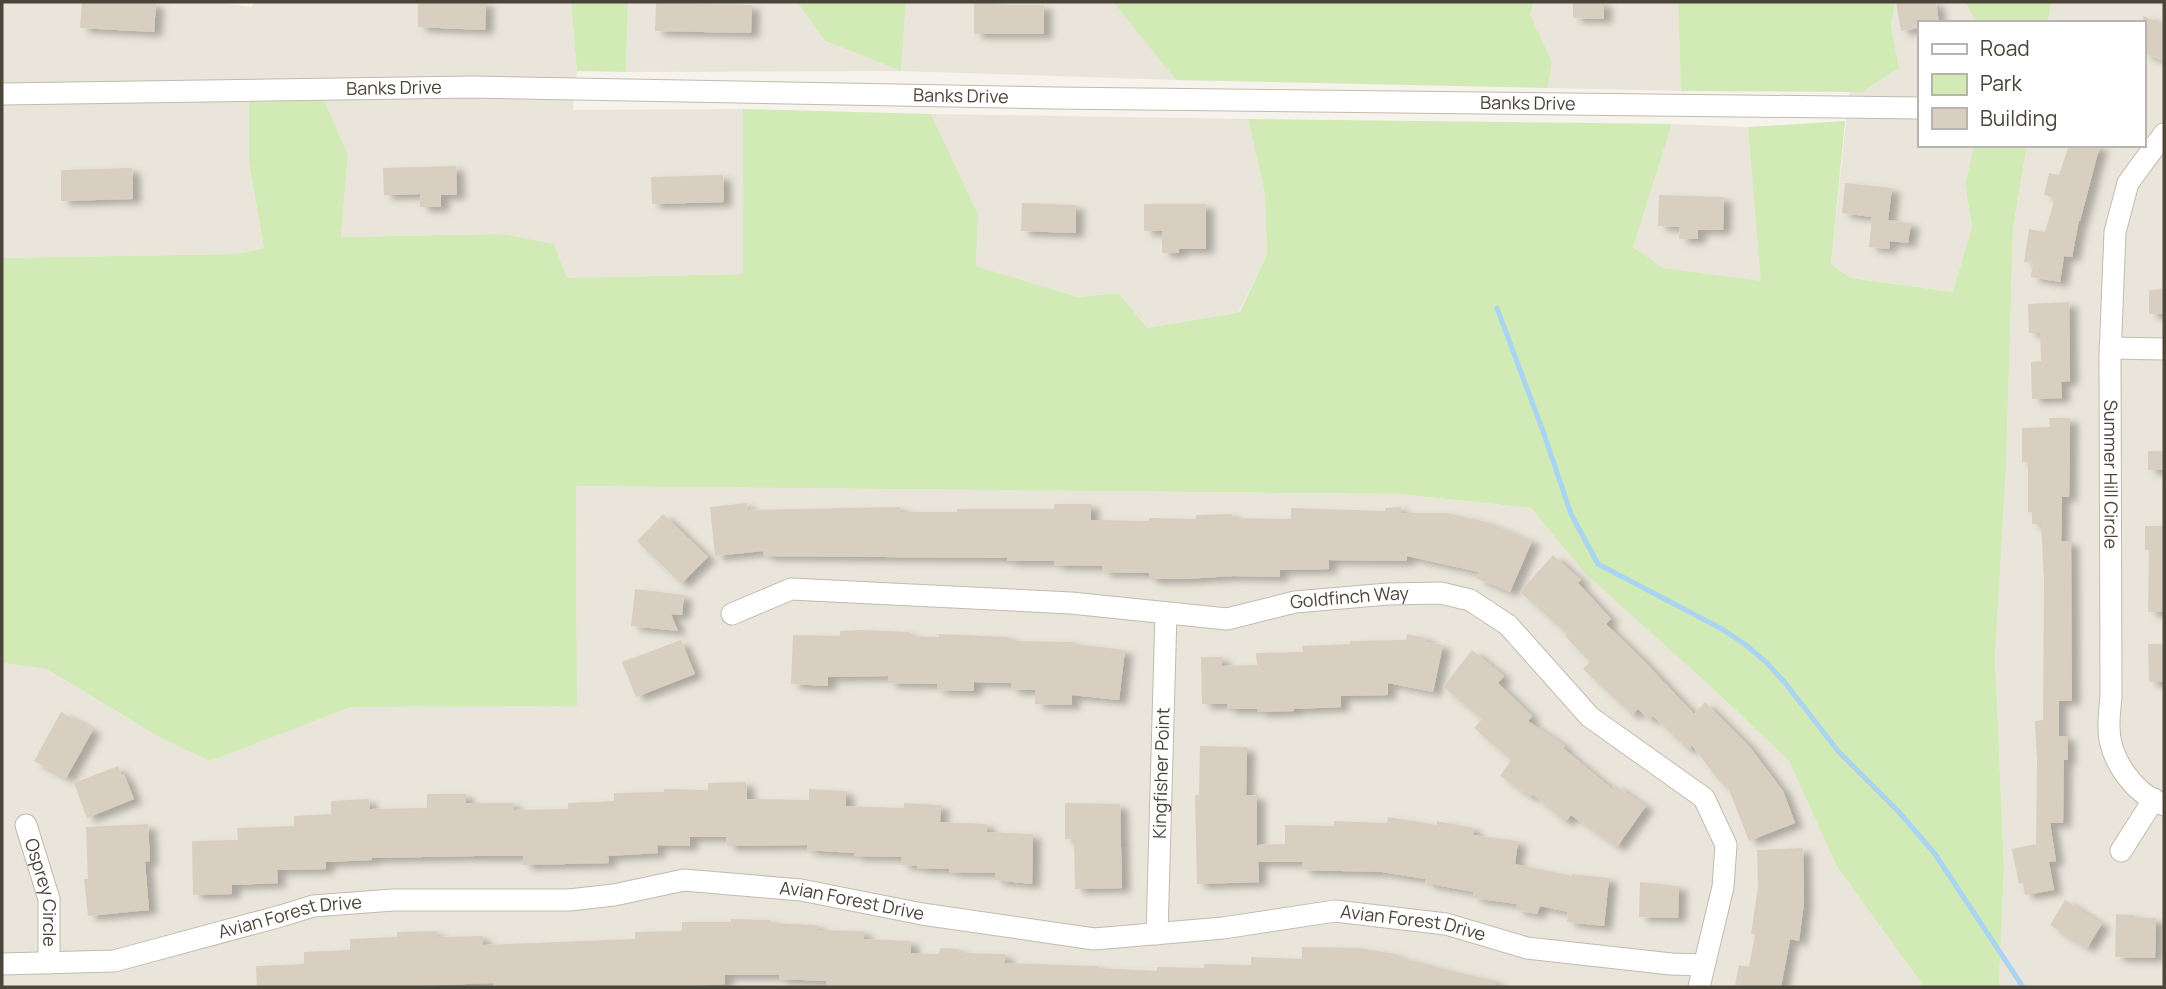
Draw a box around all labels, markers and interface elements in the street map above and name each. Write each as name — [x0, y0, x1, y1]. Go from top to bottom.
legend — [1918, 21, 2145, 147]
text: Road — [1980, 34, 2030, 62]
text: Park — [1980, 69, 2022, 97]
street label: Banks Drive — [346, 74, 442, 100]
street label: Banks Drive — [913, 82, 1009, 108]
street label: Banks Drive — [1480, 90, 1576, 115]
text: Building — [1980, 104, 2057, 132]
street label: Summer Hill Circle — [2099, 400, 2124, 549]
street label: Goldfinch Way — [1289, 581, 1410, 613]
street label: Kingfisher Point — [1147, 707, 1174, 839]
street label: Osprey Circle — [20, 835, 62, 947]
street label: Avian Forest Drive — [779, 875, 927, 925]
street label: Avian Forest Drive — [215, 889, 363, 943]
street label: Avian Forest Drive — [1339, 899, 1489, 946]

